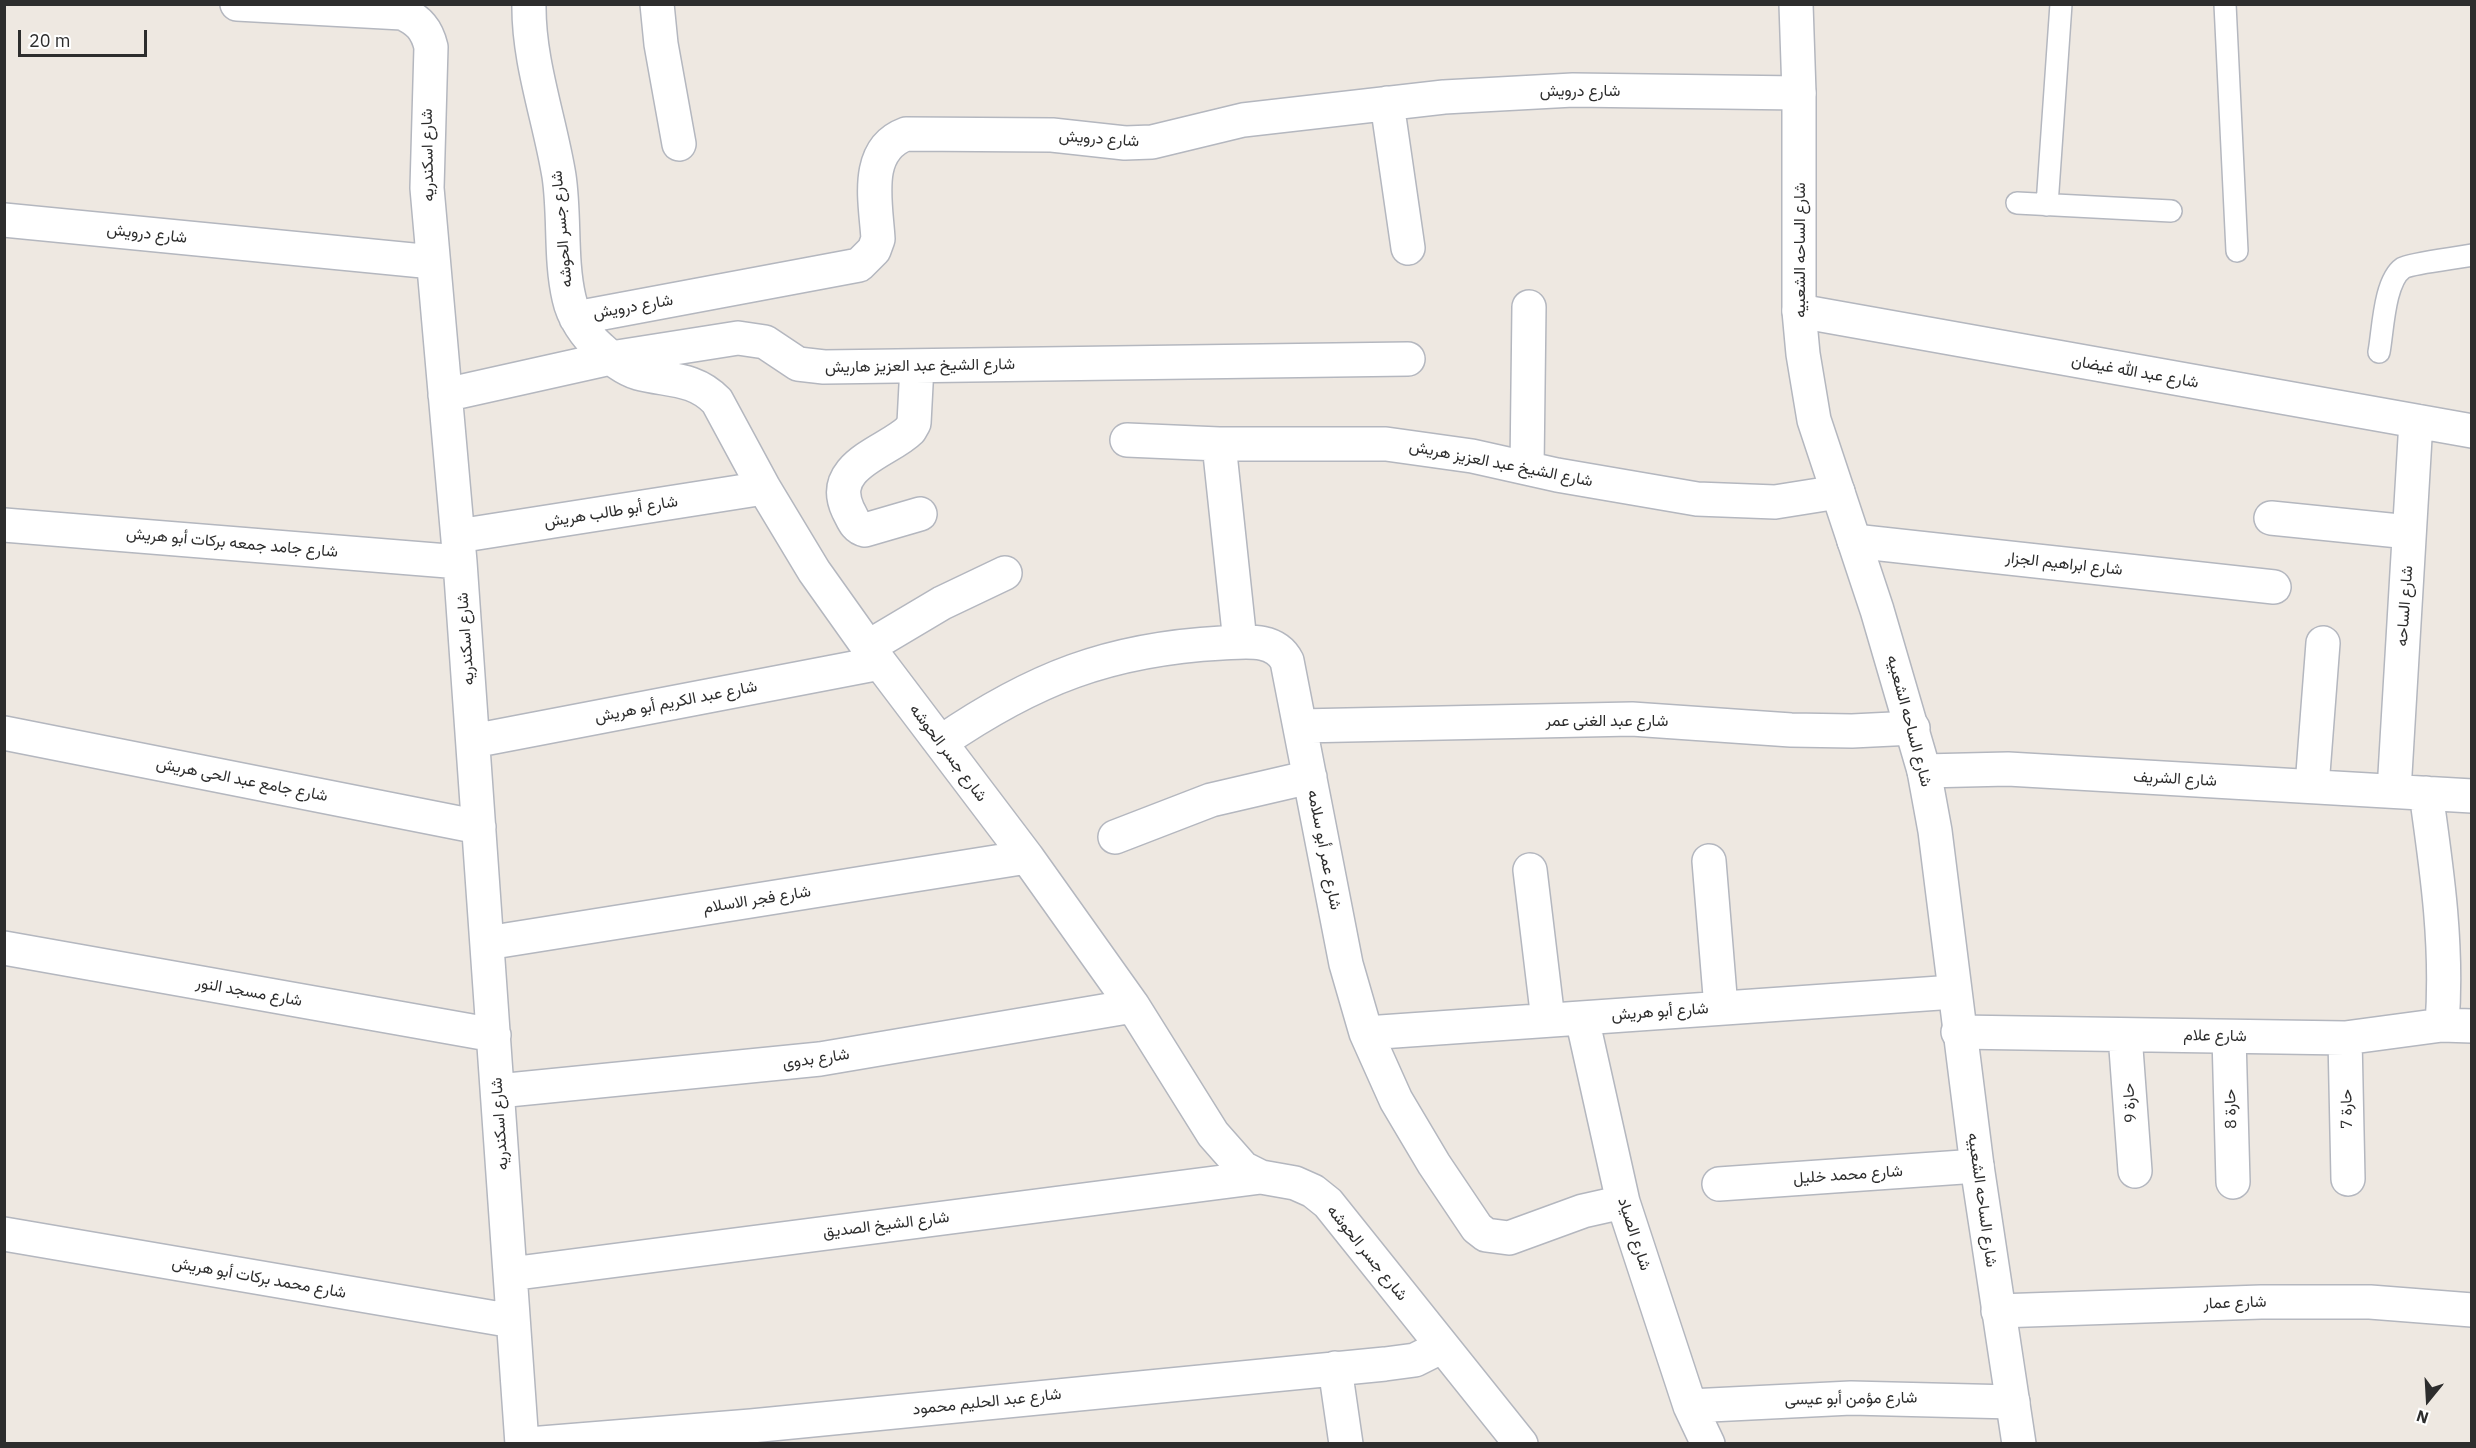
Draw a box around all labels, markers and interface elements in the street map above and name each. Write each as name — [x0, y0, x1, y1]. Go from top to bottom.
scale bar — [21, 18, 150, 56]
text: 20 m — [29, 29, 71, 52]
street label: شارع درويش — [1540, 81, 1620, 101]
street label: شارع اسكندريه — [418, 108, 438, 202]
street label: شارع درويش — [1058, 127, 1140, 151]
street label: شارع جسر الحوشه — [547, 170, 577, 288]
street label: شارع الساحه الشعبيه — [1790, 182, 1810, 318]
street label: شارع درويش — [106, 220, 188, 248]
street label: شارع درويش — [592, 291, 674, 323]
street label: شارع عبد الله غيضان — [2070, 351, 2200, 393]
street label: شارع الشيخ عبد العزيز هاريش — [825, 355, 1015, 377]
street label: شارع الشيخ عبد العزيز هريش — [1408, 437, 1594, 491]
street label: شارع أبو طالب هريش — [543, 492, 679, 532]
street label: شارع جامد جمعه بركات أبو هريش — [125, 524, 339, 562]
street label: شارع ابراهيم الجزار — [2005, 548, 2123, 580]
street label: شارع الساحه — [2393, 565, 2417, 647]
street label: شارع اسكندريه — [453, 592, 479, 686]
street label: شارع الساحه الشعبيه — [1882, 653, 1936, 789]
street label: شارع عبد الكريم أبو هريش — [593, 677, 759, 727]
street label: شارع جسر الحوشه — [905, 700, 991, 806]
street label: شارع عبد الغنى عمر — [1546, 711, 1668, 731]
street label: شارع جامع عبد الحى هريش — [155, 754, 329, 806]
street label: شارع الشريف — [2133, 767, 2217, 791]
street label: شارع عمر أبو سلامه — [1303, 788, 1345, 912]
street label: شارع فجر الاسلام — [702, 882, 812, 918]
street label: شارع مسجد النور — [194, 973, 304, 1011]
street label: شارع أبو هريش — [1611, 999, 1709, 1025]
street label: شارع علام — [2183, 1026, 2247, 1046]
street label: شارع بدوى — [781, 1045, 851, 1073]
street label: شارع اسكندريه — [487, 1077, 513, 1171]
street label: حارة 9 — [2119, 1082, 2141, 1124]
street label: حارة 8 — [2221, 1089, 2241, 1129]
street label: حارة 7 — [2337, 1089, 2357, 1129]
street label: شارع الساحه الشعبيه — [1963, 1132, 2001, 1268]
street label: شارع محمد خليل — [1793, 1162, 1903, 1188]
street label: شارع الصياد — [1613, 1195, 1655, 1273]
street label: شارع جسر الحوشه — [1323, 1201, 1411, 1305]
street label: شارع الشيخ الصديق — [822, 1208, 950, 1242]
street label: شارع محمد بركات أبو هريش — [170, 1253, 348, 1303]
street label: شارع عمار — [2203, 1292, 2267, 1314]
north arrow — [2398, 1370, 2458, 1430]
street label: شارع عبد الحليم محمود — [912, 1385, 1062, 1419]
street label: شارع مؤمن أبو عيسى — [1784, 1388, 1918, 1410]
text: N — [2414, 1406, 2431, 1428]

